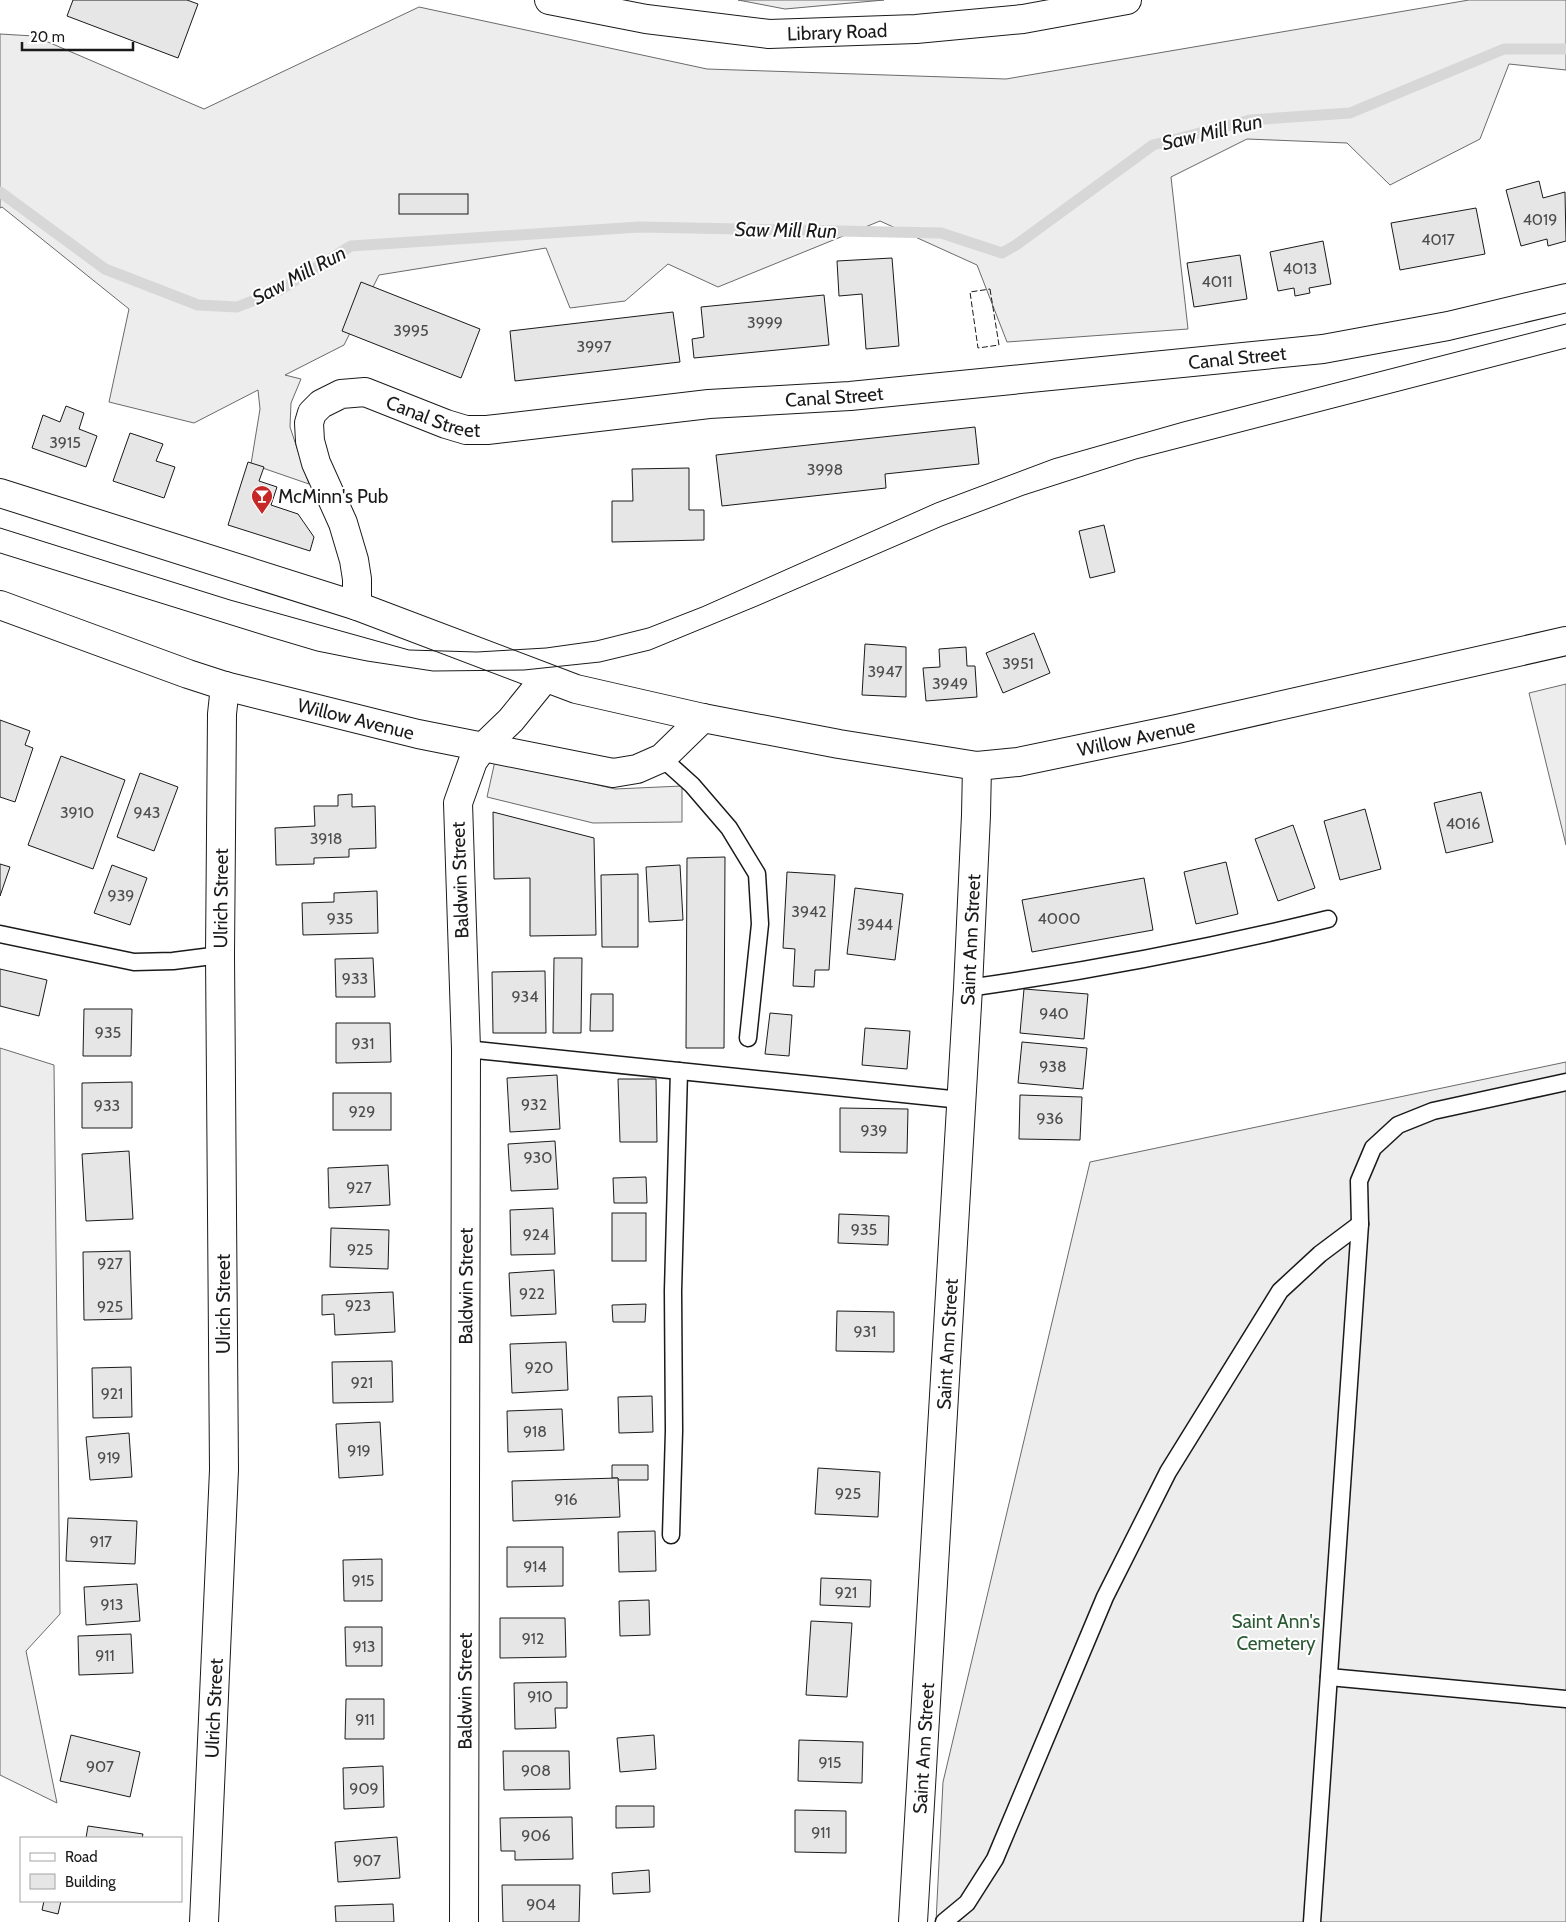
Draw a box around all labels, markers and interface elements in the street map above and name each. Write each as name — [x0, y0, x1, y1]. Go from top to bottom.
street label: Library Road — [787, 18, 888, 45]
scale bar — [22, 20, 134, 52]
text: 20 m — [30, 28, 65, 46]
water label: Saw Mill Run — [1159, 109, 1265, 155]
house number: 4019 — [1523, 210, 1557, 229]
water label: Saw Mill Run — [735, 217, 837, 243]
house number: 4017 — [1421, 230, 1455, 249]
water label: Saw Mill Run — [248, 240, 350, 310]
house number: 4013 — [1283, 259, 1317, 278]
house number: 4011 — [1202, 272, 1232, 291]
house number: 3999 — [747, 313, 783, 332]
house number: 3995 — [393, 321, 429, 340]
house number: 3997 — [577, 337, 611, 356]
street label: Canal Street — [1187, 341, 1288, 374]
street label: Canal Street — [785, 381, 885, 411]
street label: Canal Street — [383, 390, 481, 442]
house number: 3915 — [49, 433, 81, 452]
house number: 3998 — [807, 460, 843, 479]
bar icon: McMinn's Pub — [250, 484, 274, 515]
place label: McMinn's Pub — [278, 485, 388, 508]
house number: 3951 — [1002, 654, 1034, 673]
house number: 3947 — [867, 662, 903, 681]
house number: 3949 — [932, 674, 968, 693]
street label: Willow Avenue — [295, 693, 417, 744]
street label: Willow Avenue — [1075, 714, 1197, 761]
house number: 3910 — [60, 803, 94, 822]
house number: 943 — [134, 803, 161, 822]
house number: 4016 — [1446, 814, 1480, 833]
street label: Baldwin Street — [446, 821, 474, 939]
house number: 3918 — [310, 829, 342, 848]
street label: Ulrich Street — [209, 848, 232, 949]
street label: Saint Ann Street — [955, 873, 985, 1006]
house number: 939 — [108, 886, 134, 905]
house number: 3942 — [791, 902, 827, 921]
house number: 935 — [327, 909, 353, 928]
house number: 4000 — [1038, 909, 1080, 928]
house number: 3944 — [857, 915, 893, 934]
house number: 933 — [342, 969, 368, 988]
house number: 934 — [512, 987, 539, 1006]
house number: 940 — [1039, 1004, 1069, 1023]
house number: 935 — [95, 1023, 121, 1042]
house number: 931 — [352, 1034, 374, 1053]
house number: 938 — [1039, 1057, 1067, 1076]
house number: 932 — [521, 1095, 547, 1114]
house number: 933 — [94, 1096, 120, 1115]
house number: 929 — [349, 1102, 375, 1121]
house number: 936 — [1037, 1109, 1063, 1128]
house number: 939 — [861, 1121, 887, 1140]
house number: 930 — [524, 1148, 552, 1167]
house number: 927 — [346, 1178, 372, 1197]
house number: 935 — [851, 1220, 877, 1239]
house number: 924 — [523, 1225, 549, 1244]
street label: Baldwin Street — [454, 1227, 477, 1345]
house number: 925 — [347, 1240, 373, 1259]
street label: Ulrich Street — [212, 1253, 235, 1354]
house number: 927 — [97, 1254, 123, 1273]
street label: Saint Ann Street — [932, 1277, 962, 1410]
house number: 922 — [519, 1284, 545, 1303]
house number: 923 — [345, 1296, 371, 1315]
house number: 925 — [97, 1297, 123, 1316]
house number: 931 — [854, 1322, 876, 1341]
house number: 920 — [525, 1358, 553, 1377]
house number: 921 — [351, 1373, 373, 1392]
house number: 921 — [101, 1384, 123, 1403]
house number: 918 — [523, 1422, 547, 1441]
house number: 919 — [347, 1441, 371, 1460]
house number: 919 — [97, 1448, 121, 1467]
house number: 925 — [835, 1484, 861, 1503]
house number: 916 — [554, 1490, 578, 1509]
house number: 917 — [90, 1532, 112, 1551]
house number: 914 — [523, 1557, 547, 1576]
house number: 915 — [352, 1571, 374, 1590]
house number: 921 — [835, 1583, 857, 1602]
house number: 913 — [101, 1595, 123, 1614]
park label: Saint Ann's Cemetery — [1232, 1610, 1321, 1655]
house number: 912 — [522, 1629, 544, 1648]
street label: Baldwin Street — [453, 1632, 476, 1750]
house number: 913 — [353, 1637, 375, 1656]
house number: 911 — [95, 1646, 115, 1665]
street label: Ulrich Street — [200, 1657, 227, 1759]
street label: Saint Ann Street — [908, 1681, 939, 1815]
house number: 910 — [527, 1687, 553, 1706]
house number: 911 — [355, 1710, 375, 1729]
house number: 915 — [819, 1753, 841, 1772]
house number: 907 — [86, 1757, 114, 1776]
house number: 908 — [521, 1761, 551, 1780]
house number: 909 — [349, 1779, 379, 1798]
house number: 911 — [811, 1823, 831, 1842]
house number: 906 — [521, 1826, 551, 1845]
legend — [20, 1837, 182, 1902]
text: Road — [65, 1848, 98, 1866]
house number: 907 — [353, 1851, 381, 1870]
text: Building — [65, 1873, 116, 1891]
house number: 904 — [526, 1895, 556, 1914]

